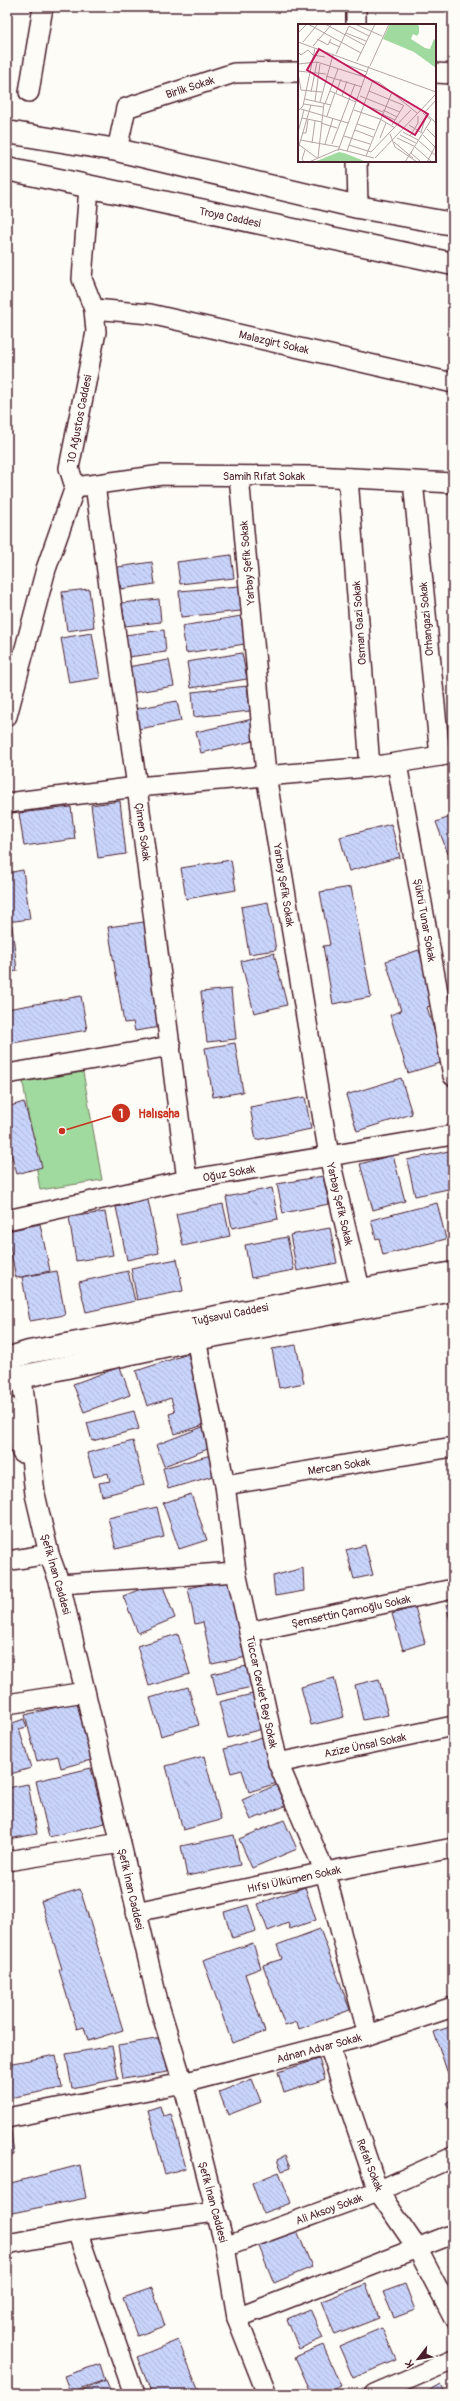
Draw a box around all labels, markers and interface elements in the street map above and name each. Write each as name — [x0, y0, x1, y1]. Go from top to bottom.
inset map — [298, 24, 436, 162]
street label: Birlik Sokak — [164, 73, 216, 101]
street label: Troya Caddesi — [198, 205, 262, 230]
street label: Malazgirt Sokak — [238, 328, 311, 357]
street label: 10 Ağustos Caddesi — [64, 374, 94, 465]
street label: Samih Rıfat Sokak — [223, 470, 306, 483]
street label: Yarbay Şefik Sokak — [237, 520, 258, 607]
street label: Osman Gazi Sokak — [350, 580, 369, 665]
street label: Orhangazi Sokak — [417, 581, 436, 657]
street label: Çimen Sokak — [132, 802, 153, 862]
street label: Yarbay Şefik Sokak — [270, 841, 297, 928]
street label: Şükrü Tunar Sokak — [411, 877, 438, 963]
callout: Halısaha — [111, 1101, 188, 1125]
text: 1 — [119, 1107, 123, 1122]
text: Halısaha — [138, 1107, 180, 1122]
street label: Yarbay Şefik Sokak — [323, 1160, 355, 1247]
street label: Oğuz Sokak — [202, 1162, 257, 1184]
street label: Tuğsavul Caddesi — [191, 1301, 269, 1328]
street label: Mercan Sokak — [307, 1455, 372, 1478]
street label: Şefik İnan Caddesi — [38, 1532, 73, 1616]
street label: Şemsettin Çamoğlu Sokak — [290, 1592, 412, 1630]
street label: Tüccar Cevdet Bey Sokak — [243, 1635, 280, 1750]
street label: Azize Ünsal Sokak — [323, 1730, 408, 1761]
street label: Şefik İnan Caddesi — [115, 1847, 146, 1931]
street label: Hıfsı Ülkümen Sokak — [246, 1863, 342, 1896]
street label: Adnan Advar Sokak — [275, 2031, 364, 2066]
street label: Refah Sokak — [354, 2137, 386, 2194]
street label: Şefik İnan Caddesi — [195, 2160, 230, 2244]
street label: Ali Aksoy Sokak — [294, 2191, 365, 2228]
north arrow — [398, 2339, 438, 2379]
text: K — [402, 2357, 417, 2370]

